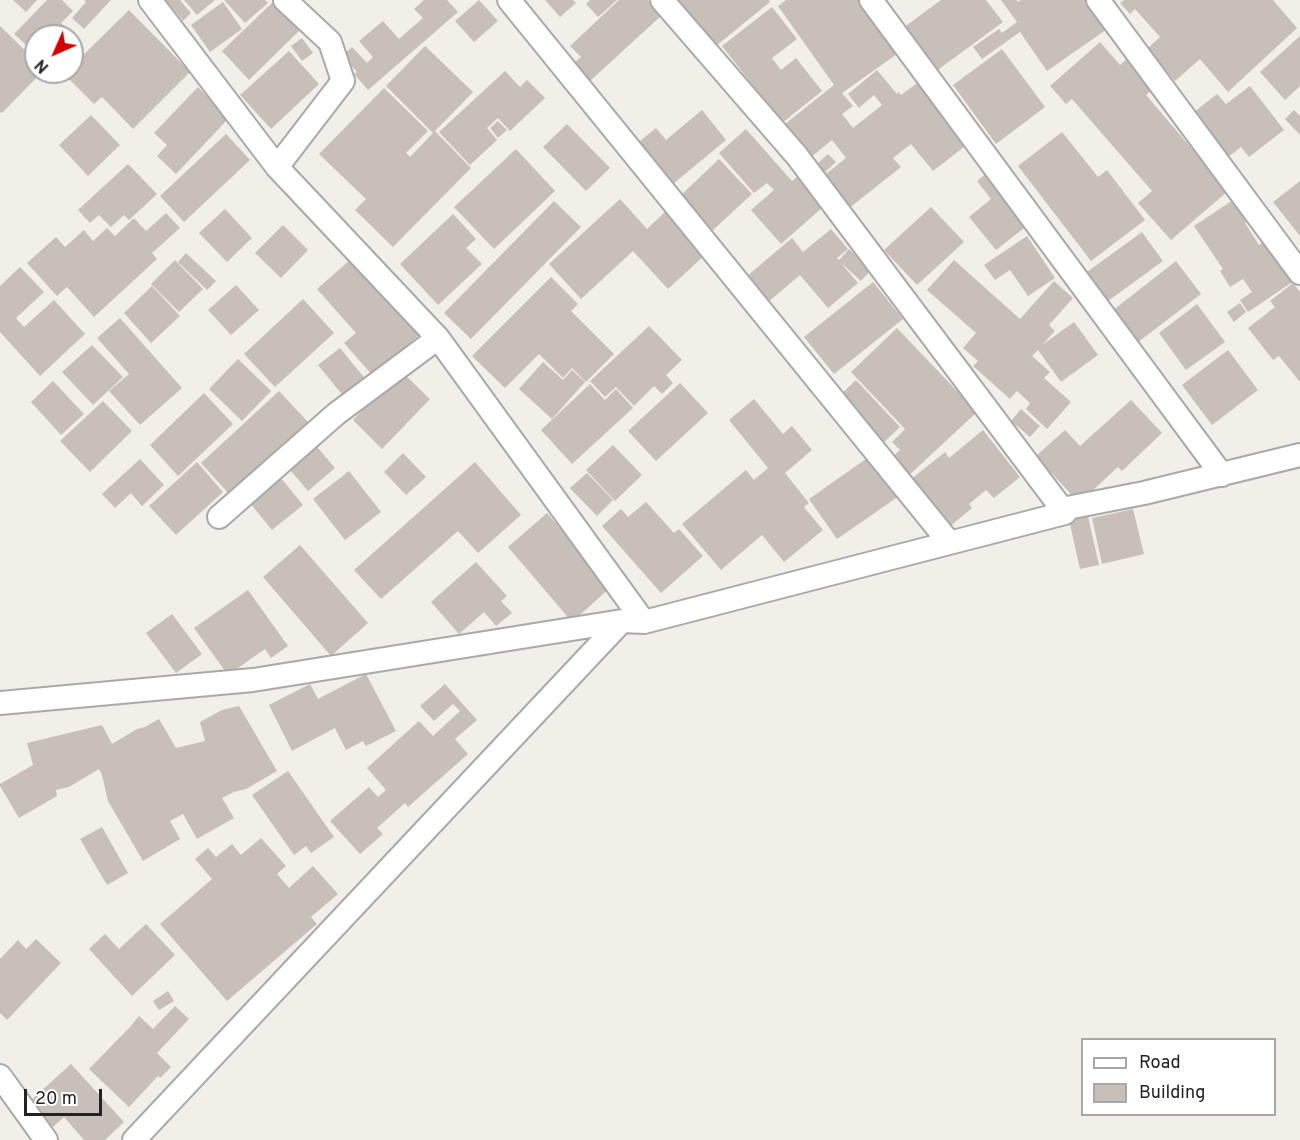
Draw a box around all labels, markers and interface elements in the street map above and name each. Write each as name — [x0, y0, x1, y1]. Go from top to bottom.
north arrow — [24, 24, 84, 84]
text: N — [32, 54, 54, 76]
legend — [1081, 1038, 1276, 1116]
text: Road — [1139, 1052, 1181, 1075]
scale bar — [27, 1077, 105, 1115]
text: Building — [1139, 1082, 1205, 1105]
text: 20 m — [35, 1088, 77, 1111]

